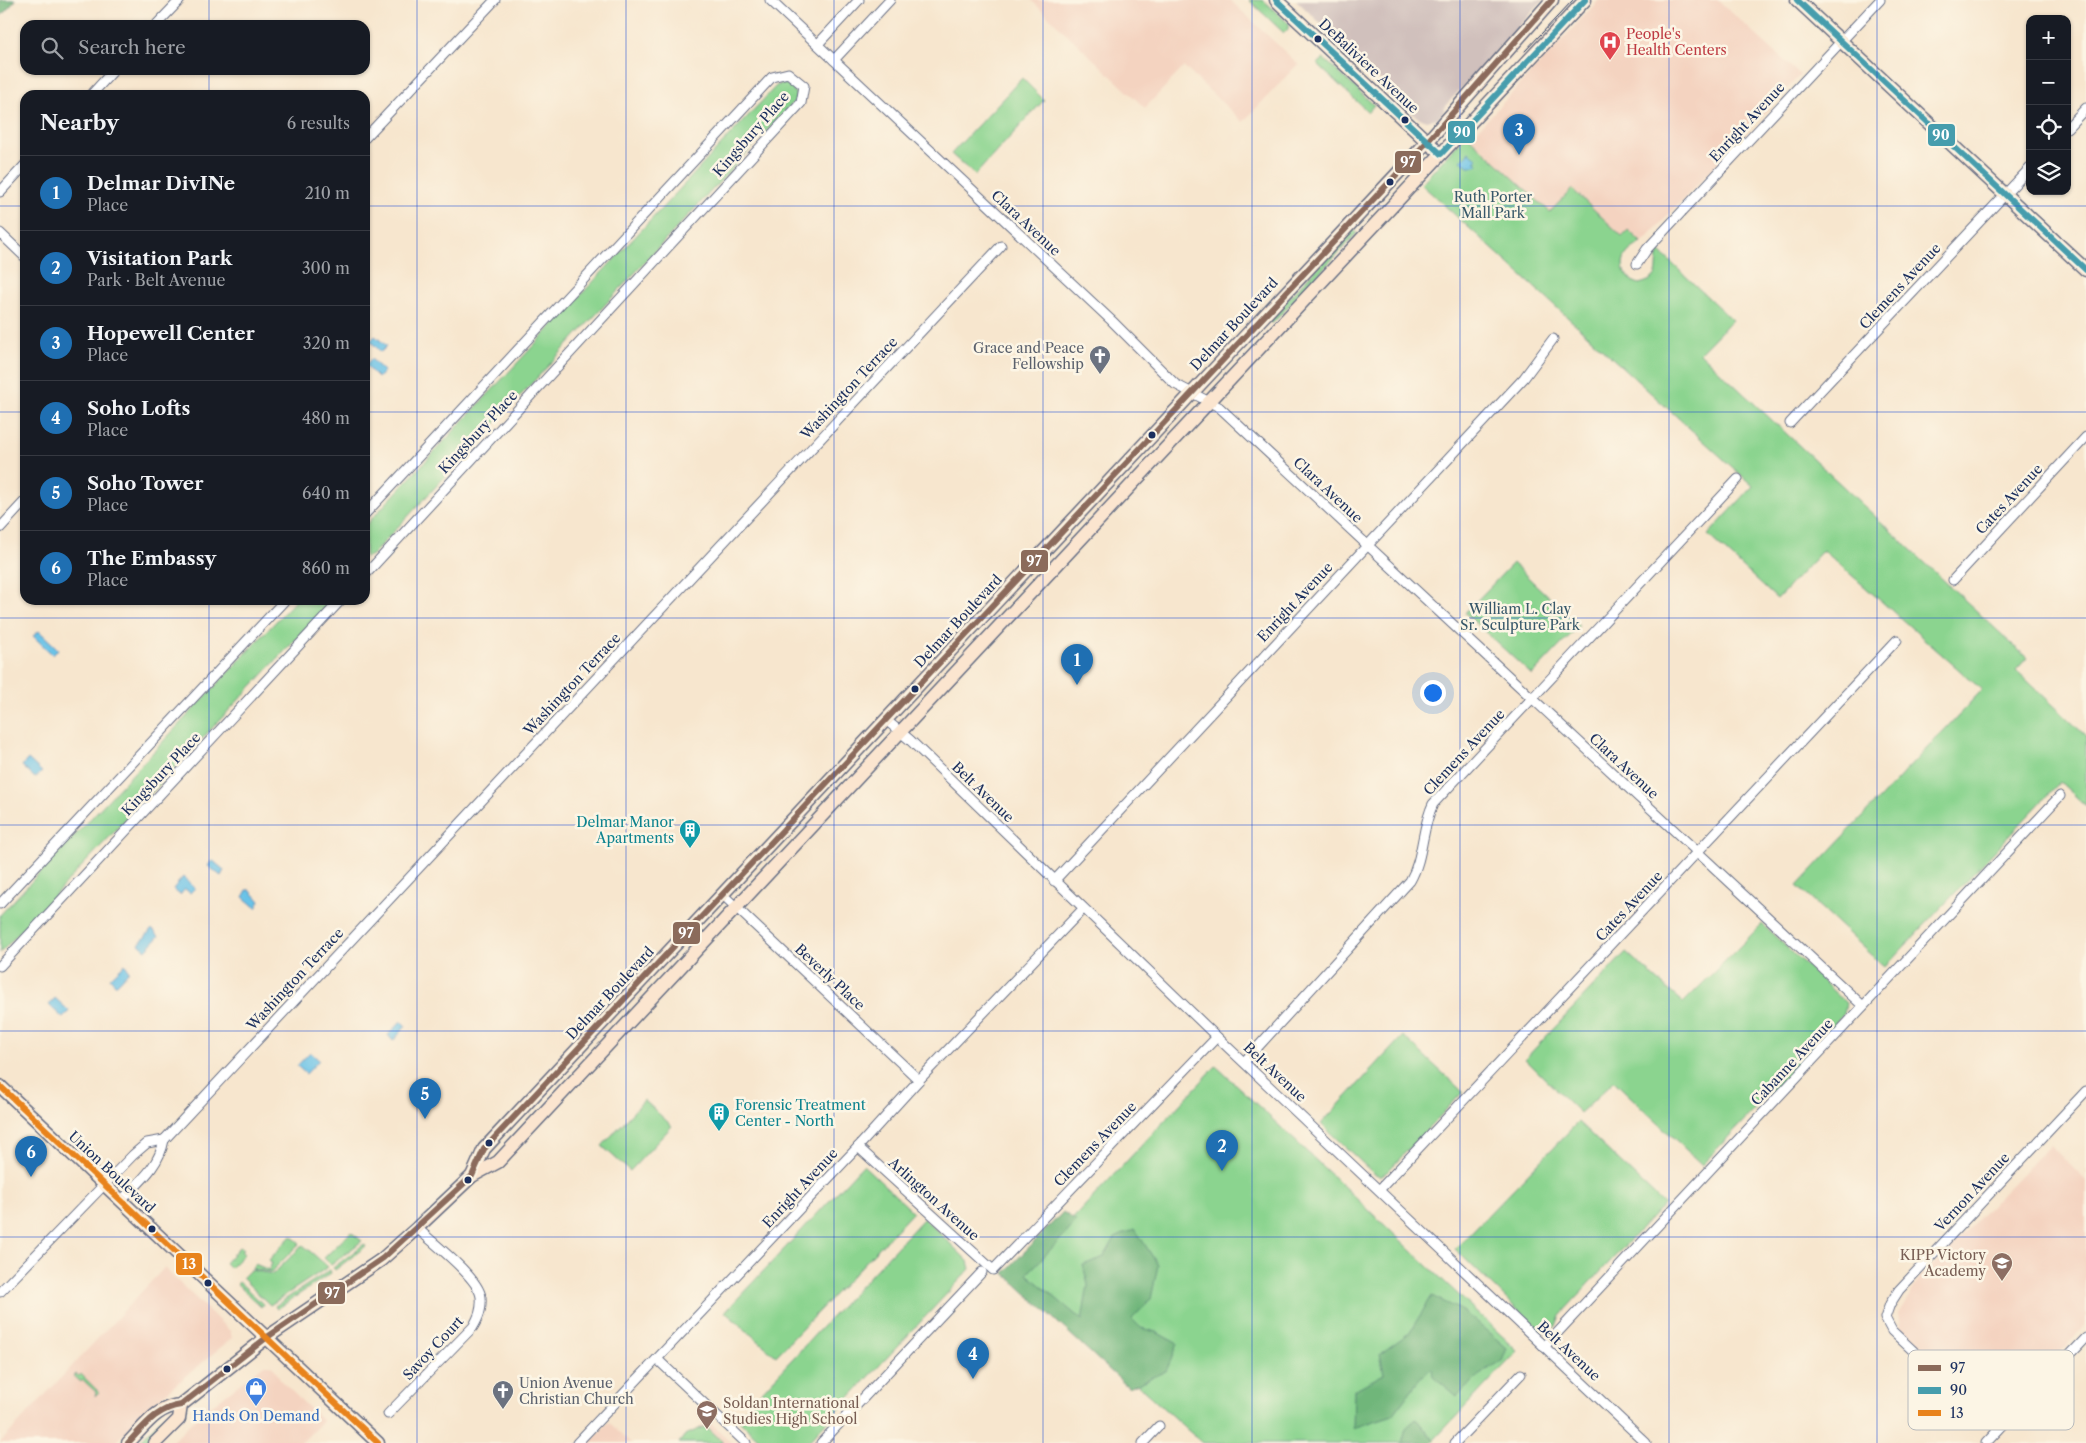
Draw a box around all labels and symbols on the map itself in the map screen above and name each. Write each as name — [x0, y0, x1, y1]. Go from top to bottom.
street label: DeBaliviere Avenue — [1315, 15, 1423, 117]
place label: People's Health Centers — [1626, 25, 1727, 59]
hospital icon: People's Health Centers — [1598, 30, 1622, 61]
unlabelled marker — [1313, 34, 1323, 44]
street label: Enright Avenue — [1705, 78, 1789, 166]
street label: Kingsbury Place — [709, 87, 793, 180]
pin: 3 — [1503, 114, 1535, 155]
unlabelled marker — [1400, 115, 1410, 125]
line badge: 90 — [1447, 120, 1476, 144]
text: 90 — [1453, 123, 1471, 141]
line badge: 90 — [1927, 123, 1956, 147]
text: 90 — [1932, 126, 1950, 144]
line badge: 97 — [1394, 150, 1422, 174]
text: 97 — [1400, 153, 1417, 171]
unlabelled marker — [1385, 177, 1395, 187]
street label: Clara Avenue — [988, 186, 1065, 260]
park label: Ruth Porter Mall Park — [1454, 188, 1532, 222]
street label: Clemens Avenue — [1855, 239, 1945, 333]
street label: Delmar Boulevard — [1186, 273, 1282, 374]
street label: Washington Terrace — [796, 333, 901, 444]
place label: Grace and Peace Fellowship — [973, 339, 1084, 373]
church icon: Grace and Peace Fellowship — [1088, 344, 1112, 375]
street label: Kingsbury Place — [435, 386, 521, 477]
unlabelled marker — [1147, 430, 1157, 440]
street label: Clara Avenue — [1290, 453, 1367, 527]
street label: Cates Avenue — [1972, 460, 2046, 538]
line badge: 97 — [1020, 549, 1049, 573]
text: 97 — [1026, 552, 1043, 570]
street label: Enright Avenue — [1253, 558, 1337, 646]
street label: Delmar Boulevard — [910, 570, 1006, 671]
park label: William L. Clay Sr. Sculpture Park — [1460, 600, 1581, 634]
street label: Washington Terrace — [519, 629, 624, 740]
pin: 1 — [1061, 644, 1093, 685]
your location — [1420, 680, 1446, 706]
unlabelled marker — [910, 684, 920, 694]
street label: Clemens Avenue — [1419, 705, 1509, 799]
street label: Kingsbury Place — [118, 728, 204, 819]
street label: Clara Avenue — [1586, 729, 1663, 803]
street label: Belt Avenue — [948, 758, 1018, 826]
place label: Delmar Manor Apartments — [576, 813, 674, 847]
building icon: Delmar Manor Apartments — [678, 818, 702, 849]
street label: Cates Avenue — [1592, 867, 1666, 945]
line badge: 97 — [672, 921, 701, 945]
street label: Washington Terrace — [242, 924, 347, 1035]
text: 97 — [678, 924, 695, 942]
street label: Beverly Place — [791, 940, 869, 1014]
street label: Delmar Boulevard — [562, 942, 658, 1043]
street label: Cabanne Avenue — [1747, 1015, 1837, 1109]
street label: Belt Avenue — [1240, 1038, 1310, 1106]
pin: 5 — [409, 1078, 441, 1119]
place label: Forensic Treatment Center - North — [735, 1096, 866, 1130]
street label: Clemens Avenue — [1050, 1098, 1140, 1190]
building icon: Forensic Treatment Center - North — [707, 1101, 731, 1132]
street label: Union Boulevard — [65, 1127, 159, 1217]
pin: 2 — [1206, 1130, 1238, 1171]
pin: 6 — [15, 1136, 47, 1177]
unlabelled marker — [484, 1138, 494, 1148]
street label: Enright Avenue — [758, 1144, 842, 1232]
street label: Vernon Avenue — [1930, 1149, 2013, 1236]
street label: Arlington Avenue — [884, 1153, 983, 1245]
unlabelled marker — [463, 1175, 473, 1185]
unlabelled marker — [147, 1224, 157, 1234]
place label: KIPP Victory Academy — [1900, 1246, 1986, 1280]
school or university icon: KIPP Victory Academy — [1990, 1251, 2014, 1282]
line badge: 13 — [175, 1252, 203, 1276]
text: 13 — [182, 1255, 196, 1273]
unlabelled marker — [203, 1278, 213, 1288]
line badge: 97 — [317, 1281, 346, 1305]
text: 97 — [324, 1284, 341, 1302]
street label: Savoy Court — [399, 1312, 467, 1384]
street label: Belt Avenue — [1534, 1317, 1604, 1385]
pin: 4 — [957, 1338, 989, 1379]
legend — [1908, 1350, 2074, 1430]
text: 97 — [1950, 1359, 1965, 1377]
unlabelled marker — [222, 1364, 232, 1374]
place label: Union Avenue Christian Church — [519, 1374, 634, 1408]
shop icon: Hands On Demand — [244, 1376, 268, 1407]
church icon: Union Avenue Christian Church — [491, 1379, 515, 1410]
text: 90 — [1950, 1381, 1967, 1399]
place label: Soldan International Studies High School — [723, 1394, 860, 1428]
school or university icon: Soldan International Studies High School — [695, 1399, 719, 1430]
text: 13 — [1950, 1404, 1964, 1422]
place label: Hands On Demand — [192, 1407, 320, 1425]

